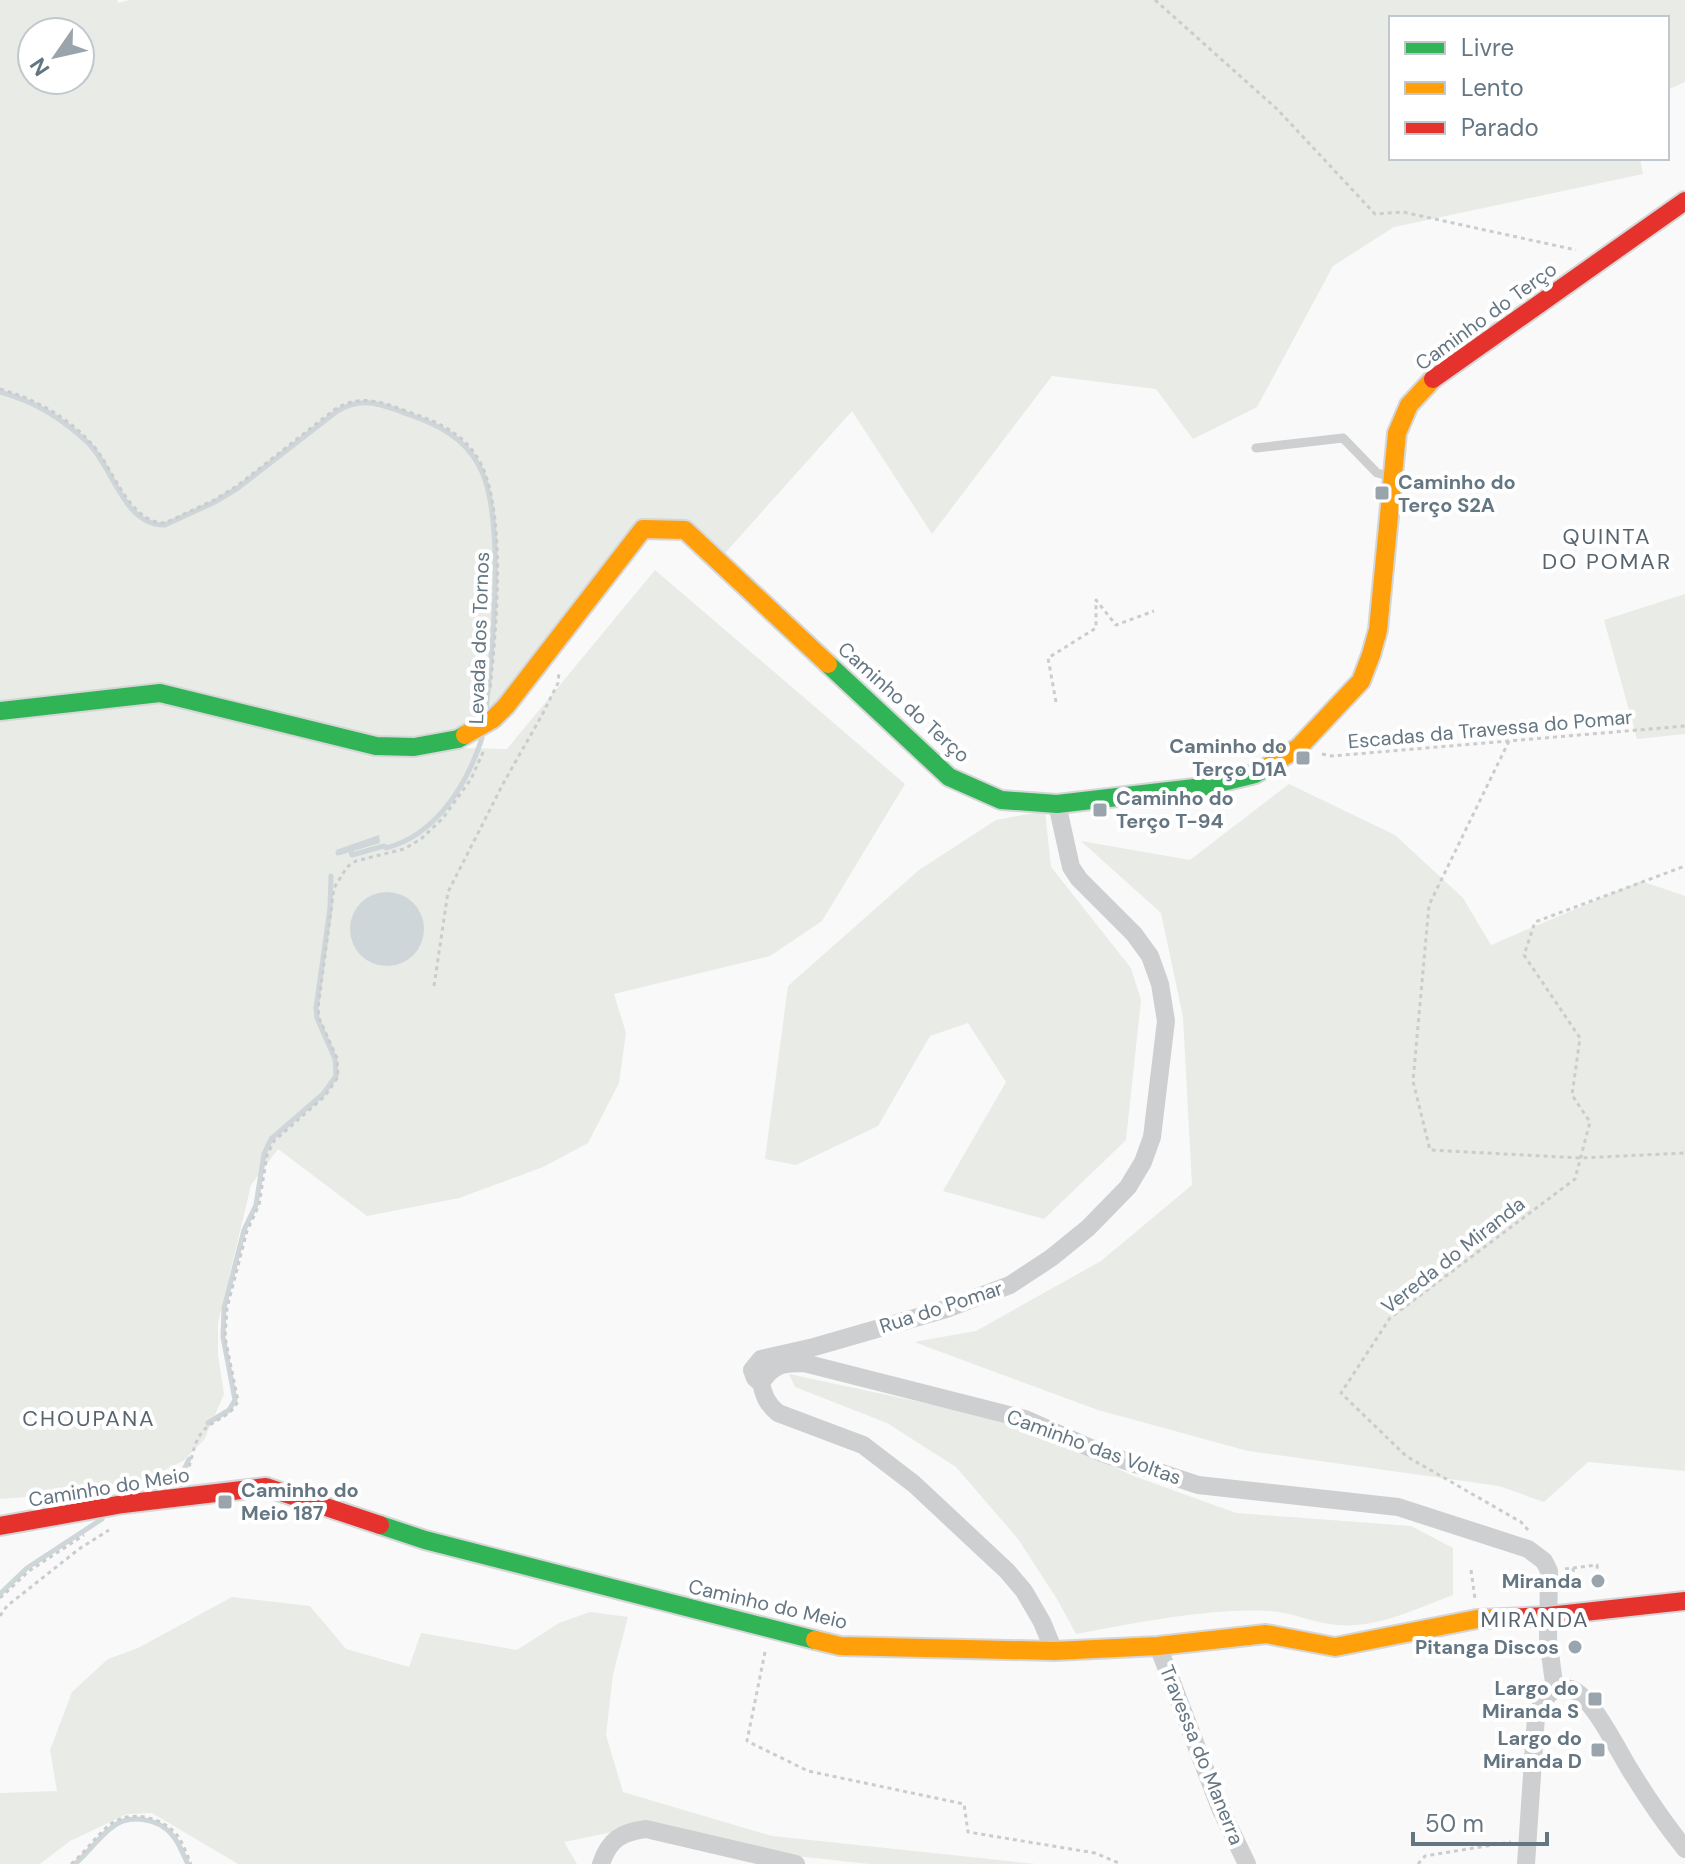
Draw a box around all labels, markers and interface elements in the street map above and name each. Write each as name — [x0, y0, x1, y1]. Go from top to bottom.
north arrow — [16, 16, 96, 96]
legend — [1389, 16, 1669, 160]
text: Livre — [1461, 32, 1514, 63]
text: N — [23, 52, 56, 82]
text: Lento — [1461, 72, 1524, 103]
text: Parado — [1461, 112, 1539, 143]
street label: Caminho do Terço — [1410, 256, 1562, 376]
place label: Caminho do Terço S2A — [1398, 469, 1516, 518]
marker: Caminho do Terço S2A — [1373, 484, 1391, 502]
district label: QUINTA DO POMAR — [1542, 522, 1672, 576]
street label: Levada dos Tornos — [463, 551, 495, 725]
street label: Caminho do Terço — [833, 636, 975, 768]
street label: Escadas da Travessa do Pomar — [1347, 704, 1633, 754]
place label: Caminho do Terço D1A — [1169, 733, 1287, 782]
marker: Caminho do Terço D1A — [1294, 749, 1312, 767]
place label: Caminho do Terço T-94 — [1116, 785, 1234, 834]
marker: Caminho do Terço T-94 — [1091, 801, 1109, 819]
street label: Vereda do Miranda — [1376, 1191, 1530, 1319]
street label: Rua do Pomar — [876, 1275, 1006, 1339]
street label: Caminho das Voltas — [1003, 1403, 1185, 1491]
district label: CHOUPANA — [22, 1404, 156, 1433]
street label: Caminho do Meio — [27, 1461, 191, 1513]
place label: Caminho do Meio 187 — [241, 1477, 359, 1526]
marker: Caminho do Meio 187 — [216, 1493, 234, 1511]
place label: Miranda — [1502, 1568, 1582, 1594]
marker: Miranda — [1589, 1572, 1607, 1590]
street label: Caminho do Meio — [686, 1573, 850, 1635]
district label: MIRANDA — [1480, 1605, 1590, 1634]
place label: Pitanga Discos — [1415, 1634, 1559, 1660]
marker: Pitanga Discos — [1566, 1638, 1584, 1656]
street label: Travessa do Manerra — [1154, 1661, 1250, 1849]
place label: Largo do Miranda S — [1482, 1675, 1579, 1724]
marker: Largo do Miranda S — [1586, 1690, 1604, 1708]
place label: Largo do Miranda D — [1483, 1725, 1582, 1774]
marker: Largo do Miranda D — [1589, 1741, 1607, 1759]
scale bar — [1413, 1796, 1547, 1846]
text: 50 m — [1425, 1808, 1484, 1839]

